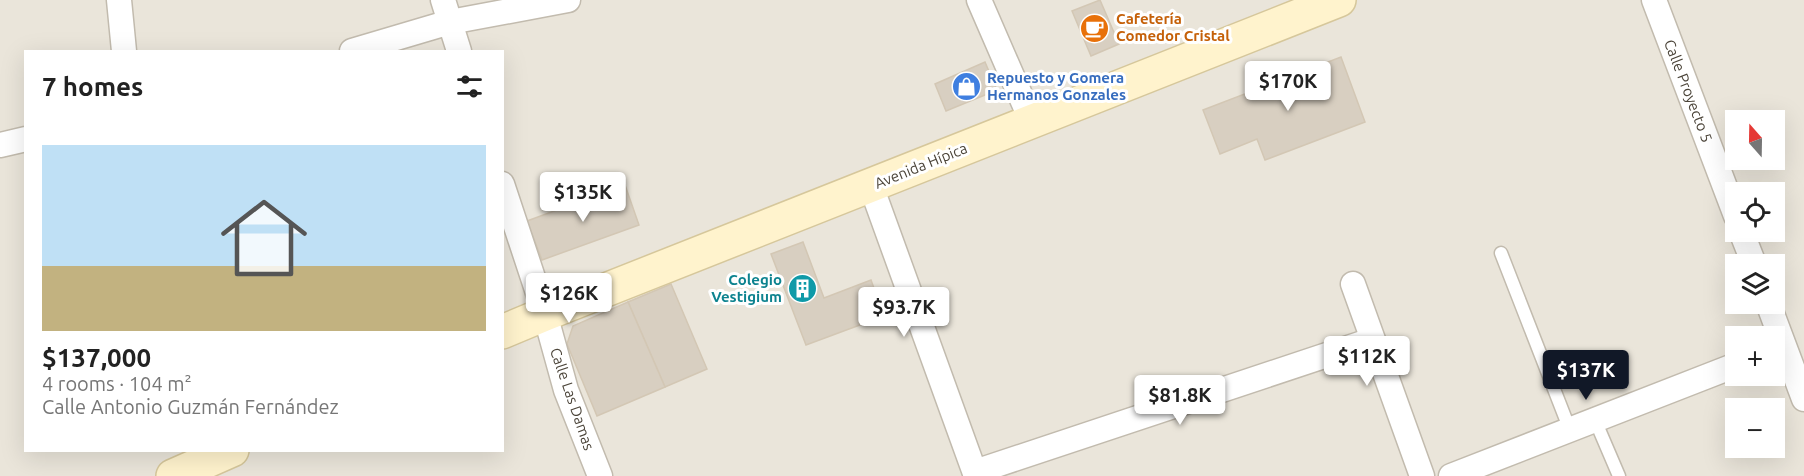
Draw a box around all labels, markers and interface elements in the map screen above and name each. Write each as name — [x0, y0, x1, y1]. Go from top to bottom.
place label: Cafetería Comedor Cristal — [1116, 10, 1230, 44]
cafe icon: Cafetería Comedor Cristal — [1079, 12, 1111, 44]
street label: Calle Proyecto 5 — [1661, 37, 1716, 145]
pin: $170K — [1246, 61, 1330, 112]
place label: Repuesto y Gomera Hermanos Gonzales — [987, 69, 1126, 103]
text: $170K — [1259, 69, 1317, 92]
icon: filters — [453, 70, 486, 103]
shop icon: Repuesto y Gomera Hermanos Gonzales — [950, 71, 982, 103]
text: 7 homes — [42, 72, 143, 101]
north arrow — [1725, 110, 1785, 170]
map controls — [1725, 110, 1785, 458]
street label: Avenida Hípica — [872, 139, 970, 192]
pin: $135K — [541, 172, 625, 223]
text: $135K — [554, 180, 612, 203]
button: locate — [1725, 182, 1785, 242]
icon: home — [210, 184, 318, 292]
button: layers — [1725, 254, 1785, 314]
place label: Colegio Vestigium — [711, 271, 782, 305]
pin: $126K — [527, 273, 611, 324]
building icon: Colegio Vestigium — [787, 273, 819, 305]
text: $126K — [540, 281, 598, 304]
pin: $93.7K — [855, 287, 953, 338]
text: $93.7K — [872, 295, 936, 318]
button: + — [1725, 326, 1785, 386]
pin: $112K — [1325, 336, 1409, 387]
text: $137,000 — [42, 343, 151, 372]
text: $112K — [1338, 344, 1396, 367]
street label: Calle Las Damas — [547, 345, 598, 452]
pin: $137K — [1544, 350, 1628, 401]
text: $137K — [1557, 358, 1615, 381]
text: 4 rooms · 104 m² — [42, 372, 192, 395]
pin: $81.8K — [1131, 375, 1229, 426]
text: $81.8K — [1148, 383, 1212, 406]
text: Calle Antonio Guzmán Fernández — [42, 395, 339, 418]
button: − — [1725, 398, 1785, 458]

